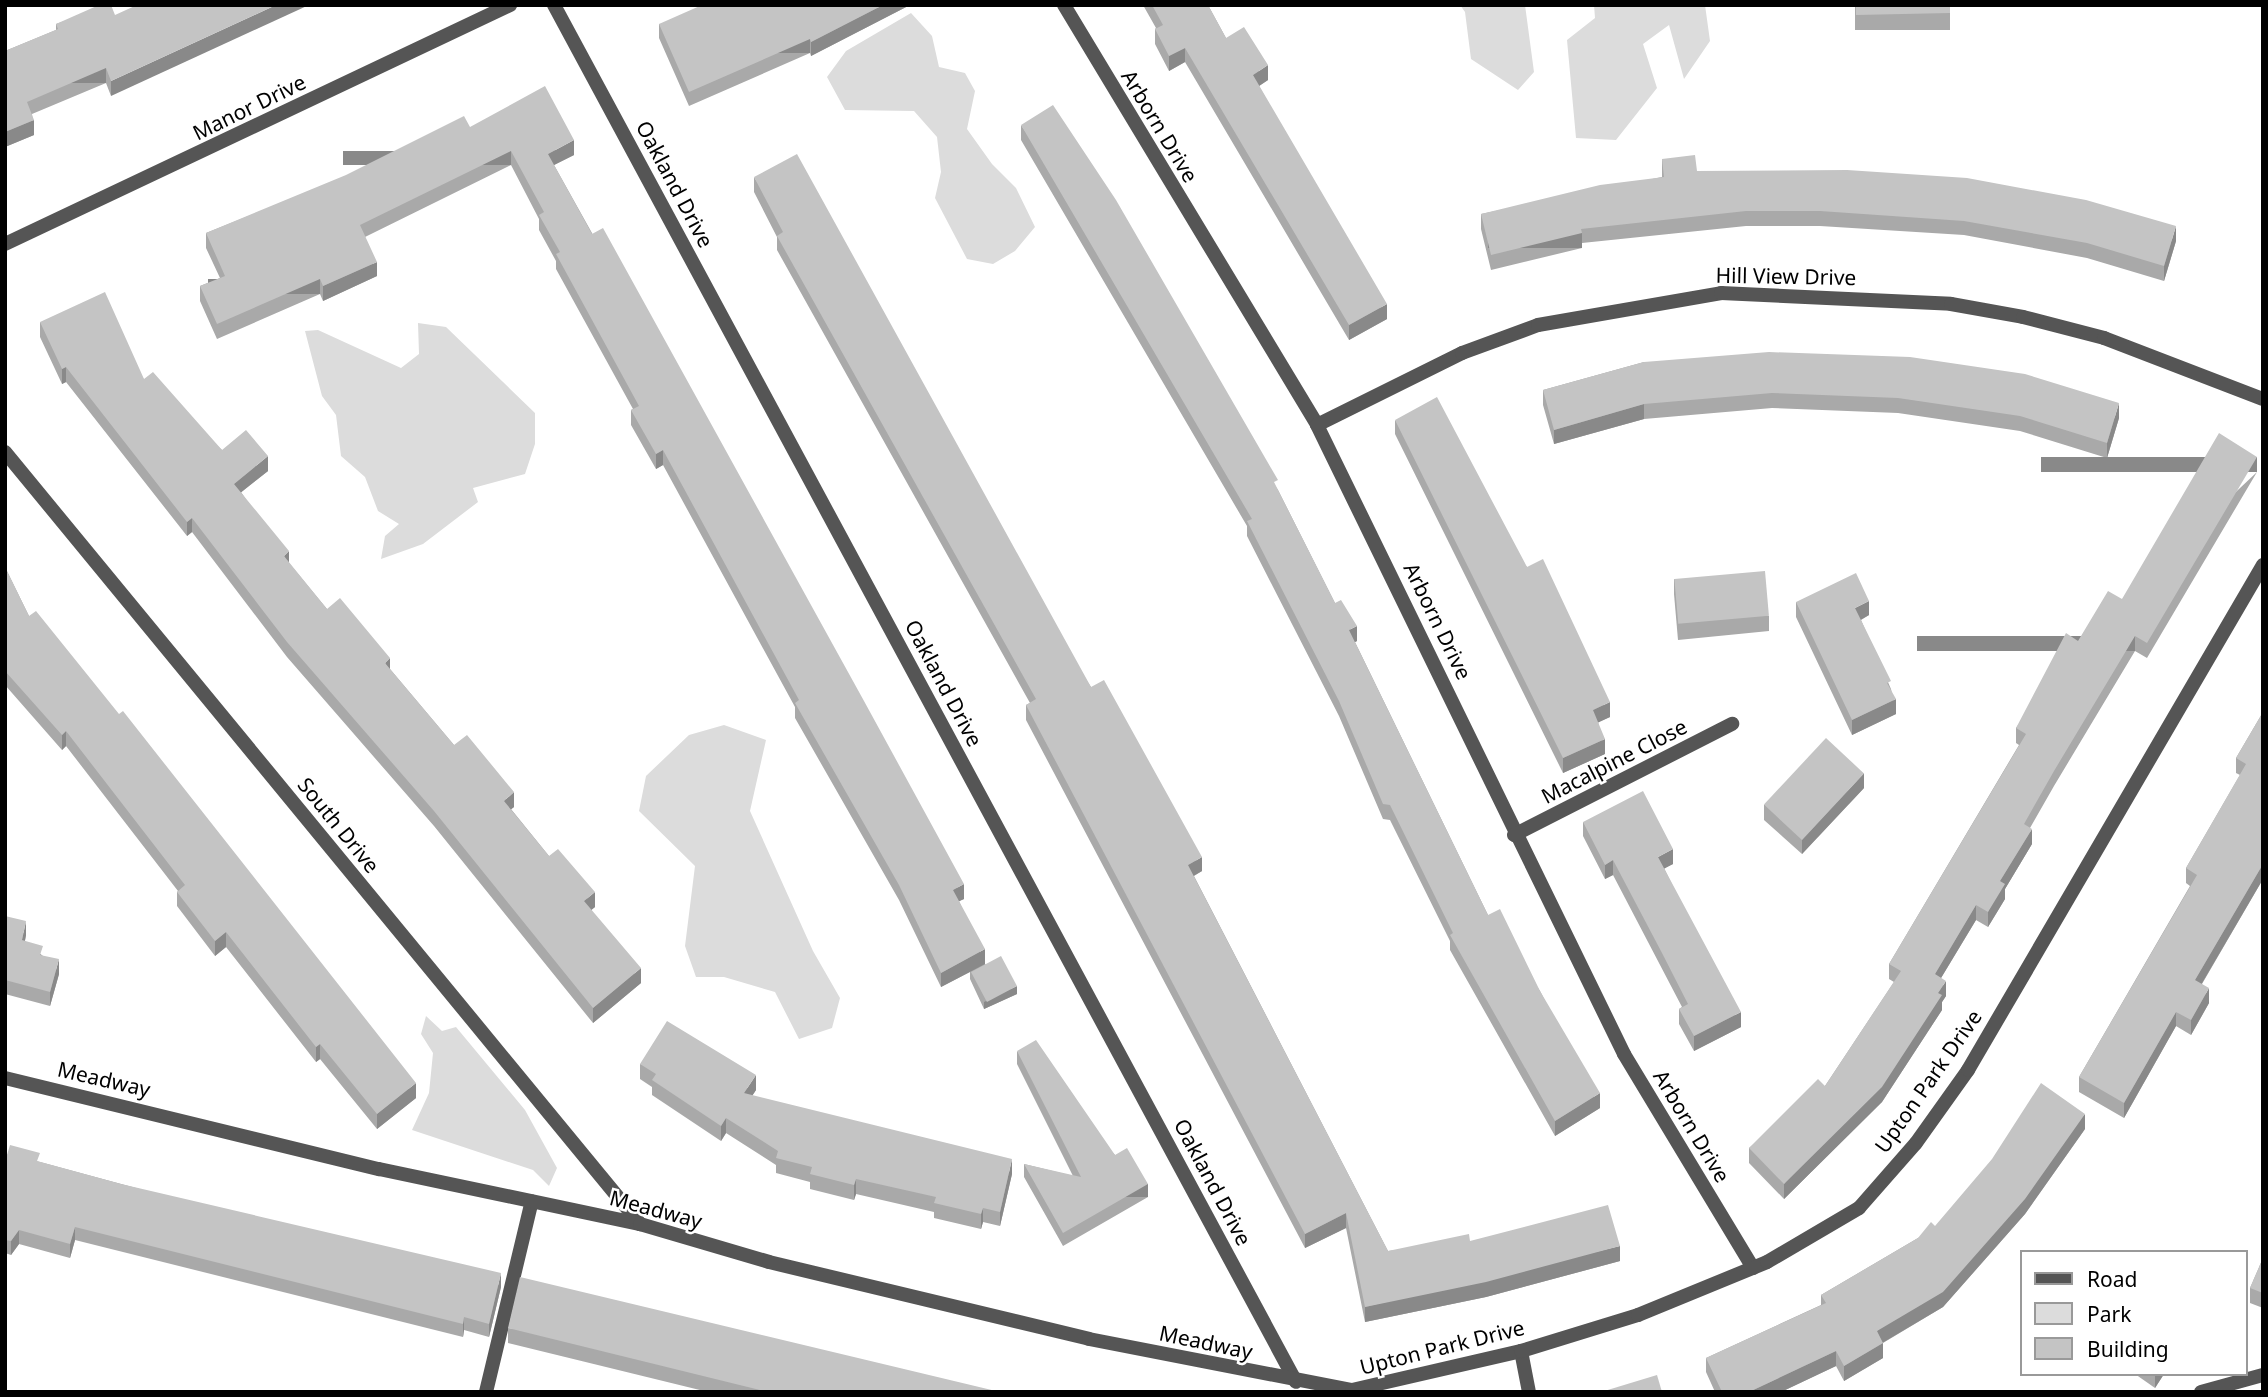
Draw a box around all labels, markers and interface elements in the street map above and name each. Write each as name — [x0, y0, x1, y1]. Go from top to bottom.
street label: Arborn Drive — [1117, 65, 1203, 187]
street label: Manor Drive — [188, 69, 310, 145]
street label: Oakland Drive — [631, 116, 719, 252]
street label: Hill View Drive — [1715, 262, 1857, 290]
street label: Arborn Drive — [1399, 559, 1477, 683]
street label: Oakland Drive — [900, 615, 988, 751]
street label: Macalpine Close — [1537, 713, 1691, 809]
street label: South Drive — [293, 772, 385, 878]
street label: Upton Park Drive — [1869, 1005, 1987, 1157]
street label: Meadway — [55, 1056, 153, 1102]
street label: Arborn Drive — [1649, 1065, 1735, 1187]
street label: Oakland Drive — [1169, 1114, 1257, 1250]
street label: Meadway — [607, 1185, 705, 1233]
legend — [2020, 1250, 2247, 1376]
text: Road — [2087, 1265, 2137, 1293]
text: Park — [2087, 1300, 2131, 1328]
street label: Upton Park Drive — [1357, 1314, 1527, 1380]
street label: Meadway — [1157, 1320, 1255, 1364]
text: Building — [2087, 1335, 2169, 1363]

